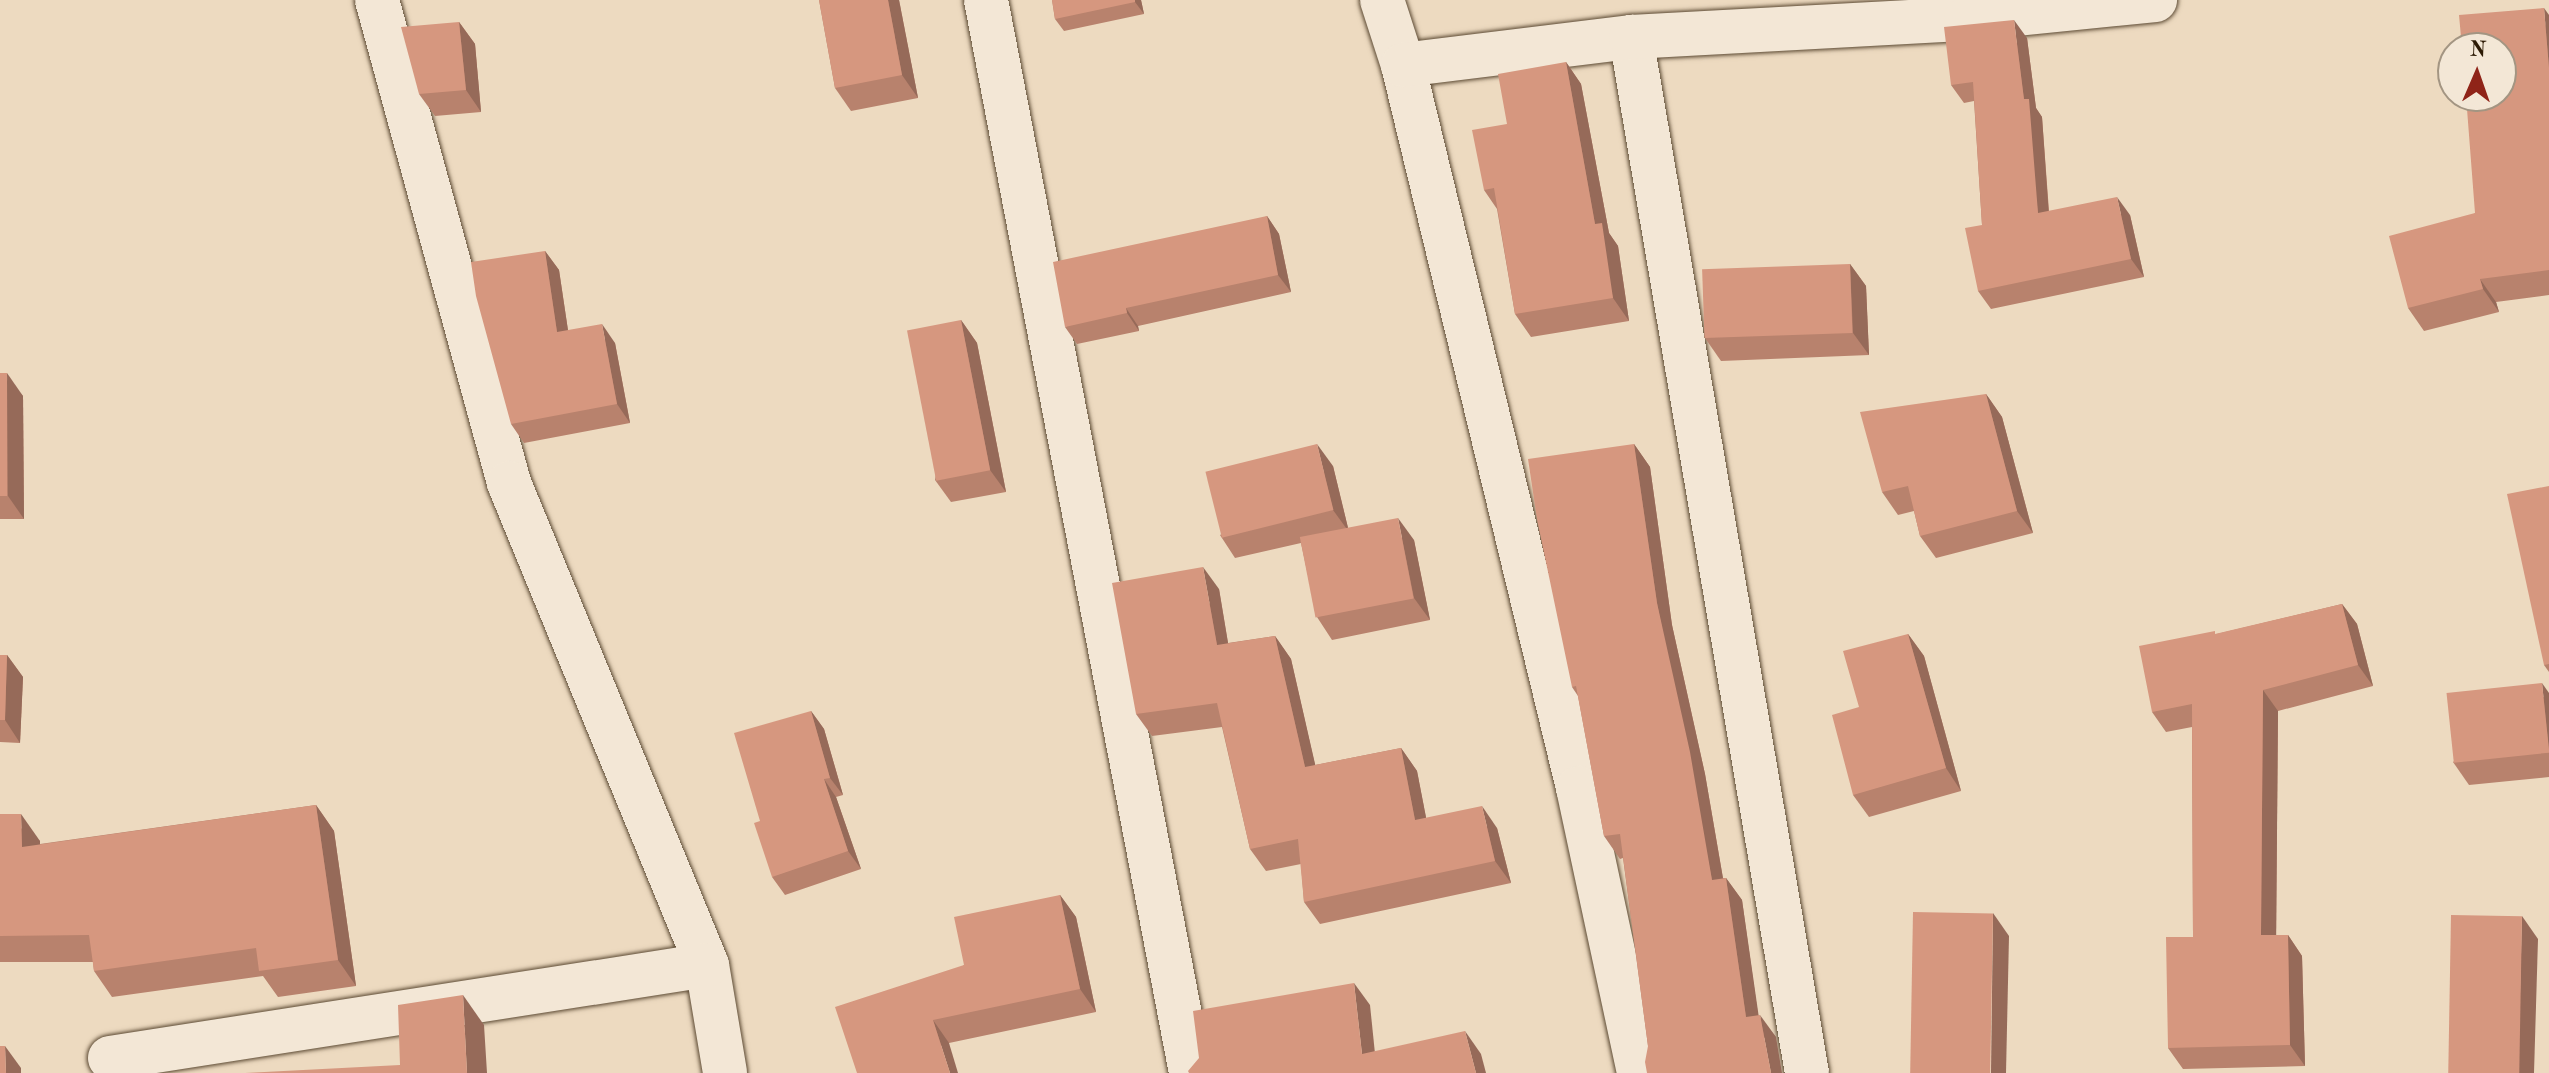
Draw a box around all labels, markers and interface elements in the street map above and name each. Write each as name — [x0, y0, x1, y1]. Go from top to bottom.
north arrow — [2437, 32, 2517, 112]
text: N — [2469, 39, 2487, 61]

